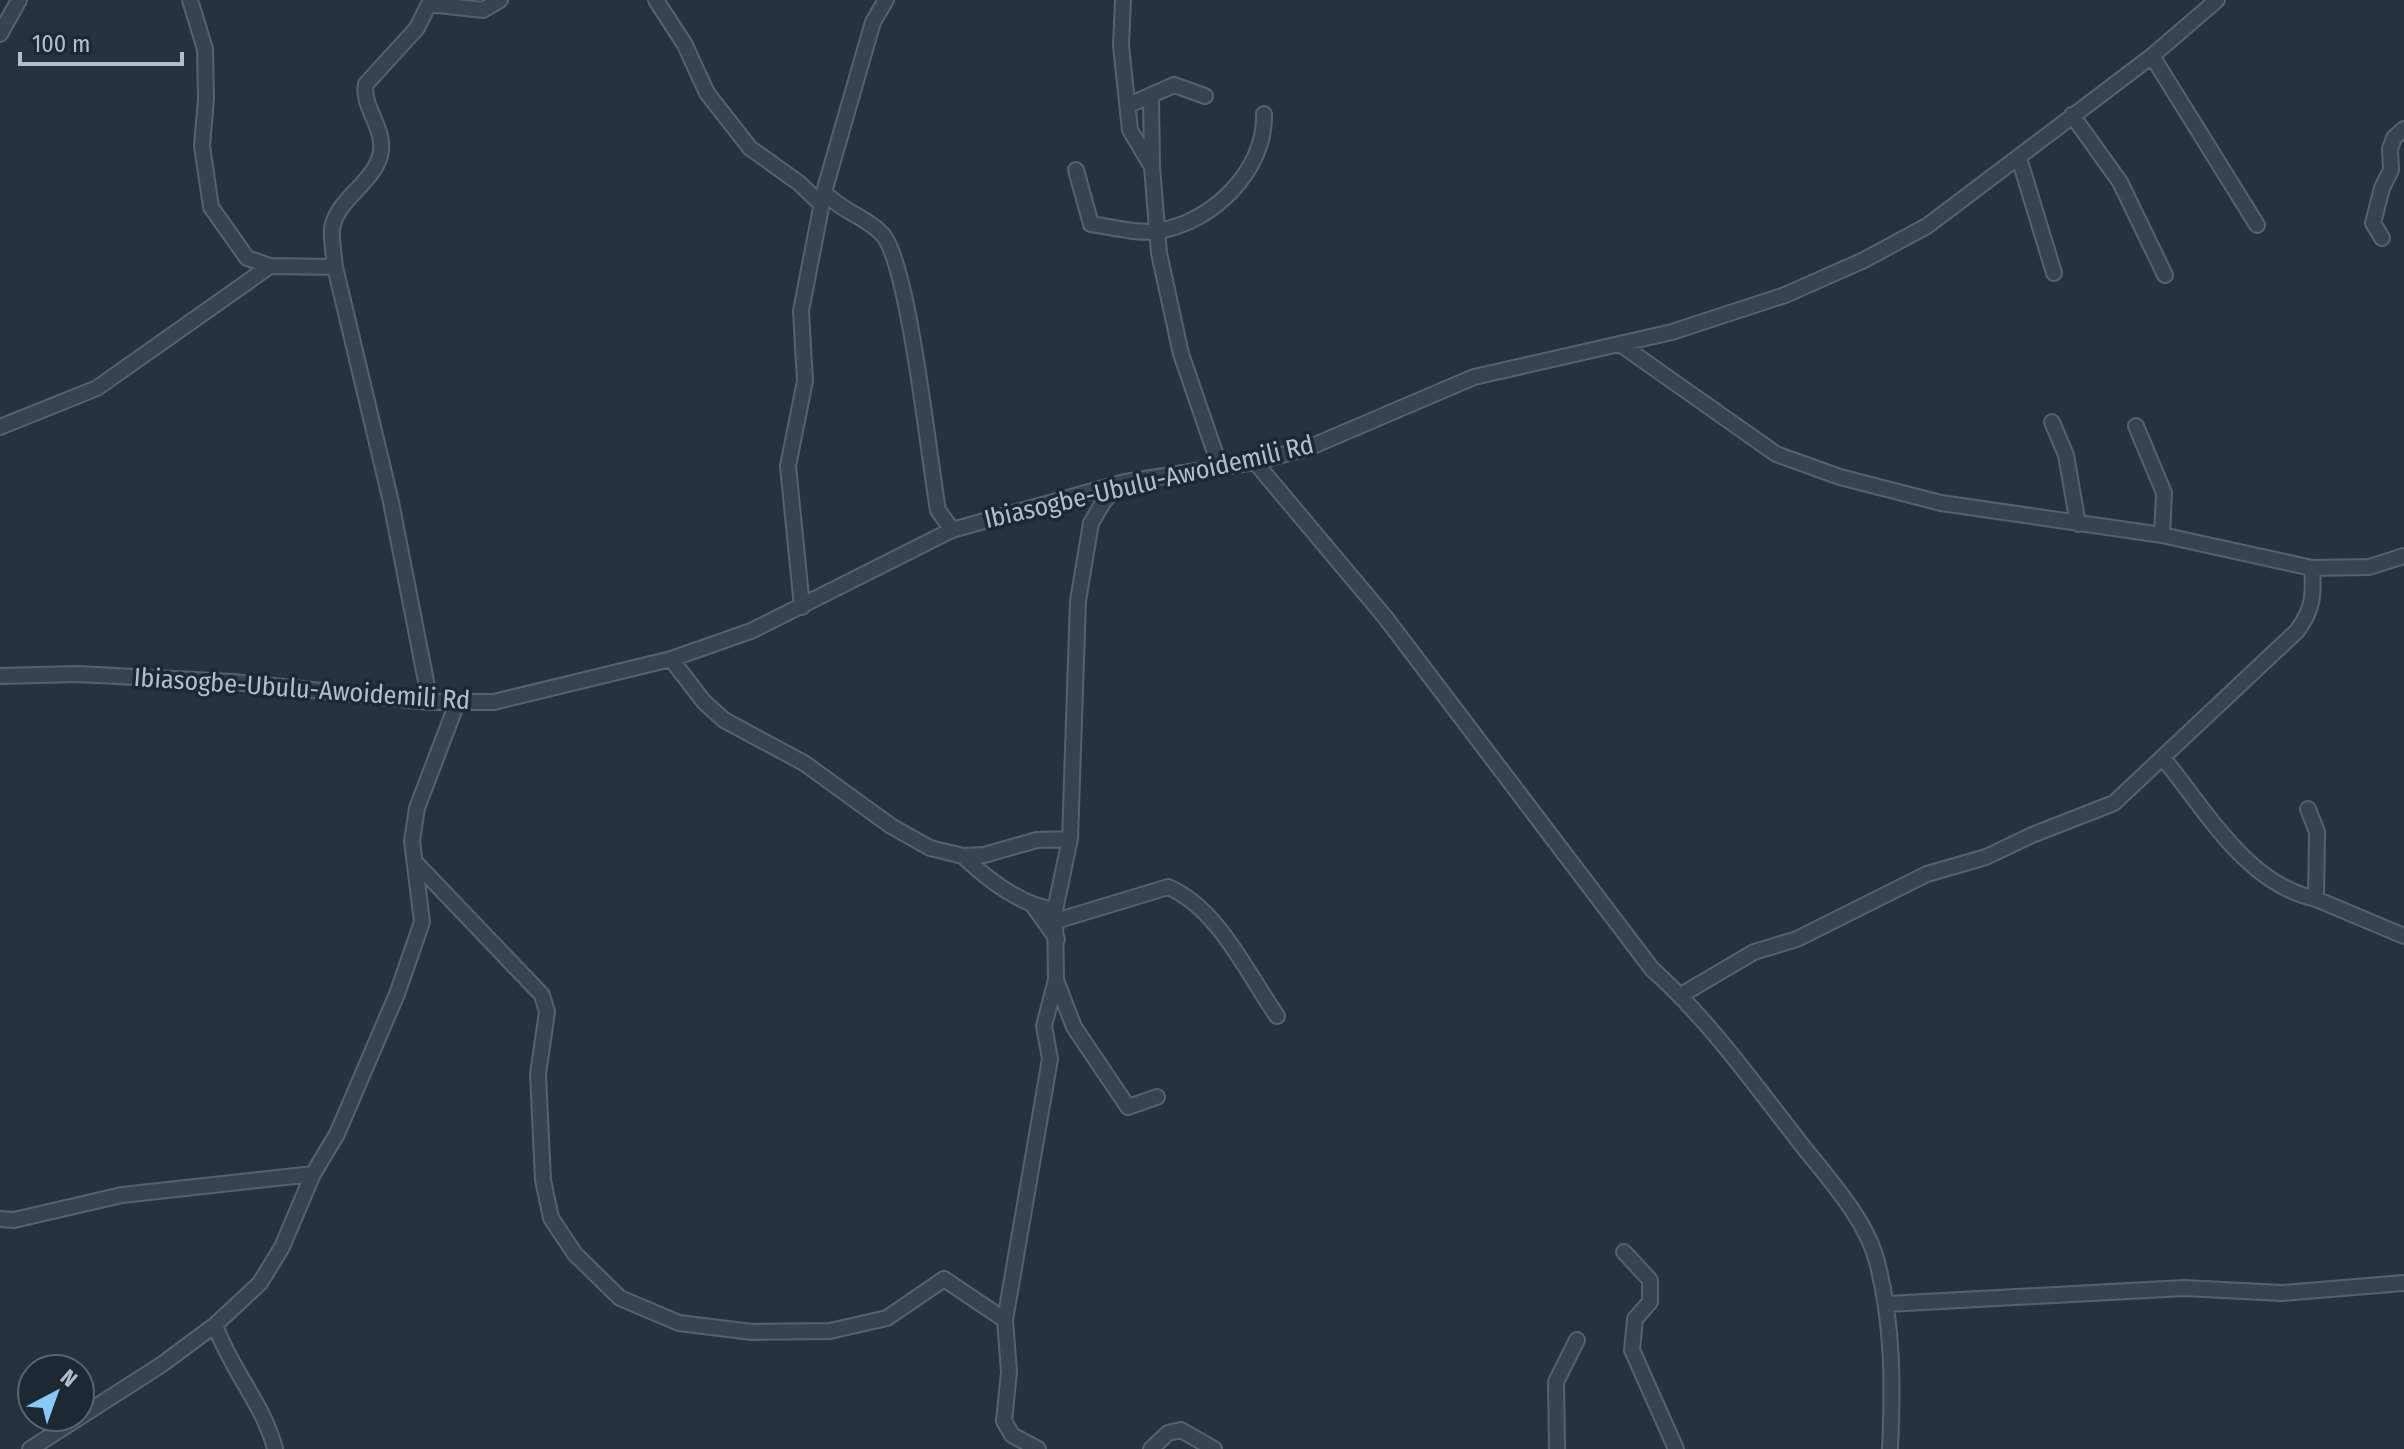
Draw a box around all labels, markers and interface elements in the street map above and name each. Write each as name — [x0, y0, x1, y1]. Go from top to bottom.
scale bar — [20, 16, 182, 66]
text: 100 m — [32, 30, 90, 58]
street label: Ibiasogbe-Ubulu-Awoidemili Rd — [981, 429, 1317, 535]
street label: Ibiasogbe-Ubulu-Awoidemili Rd — [133, 662, 471, 716]
north arrow — [16, 1353, 96, 1433]
text: N — [55, 1364, 83, 1393]

